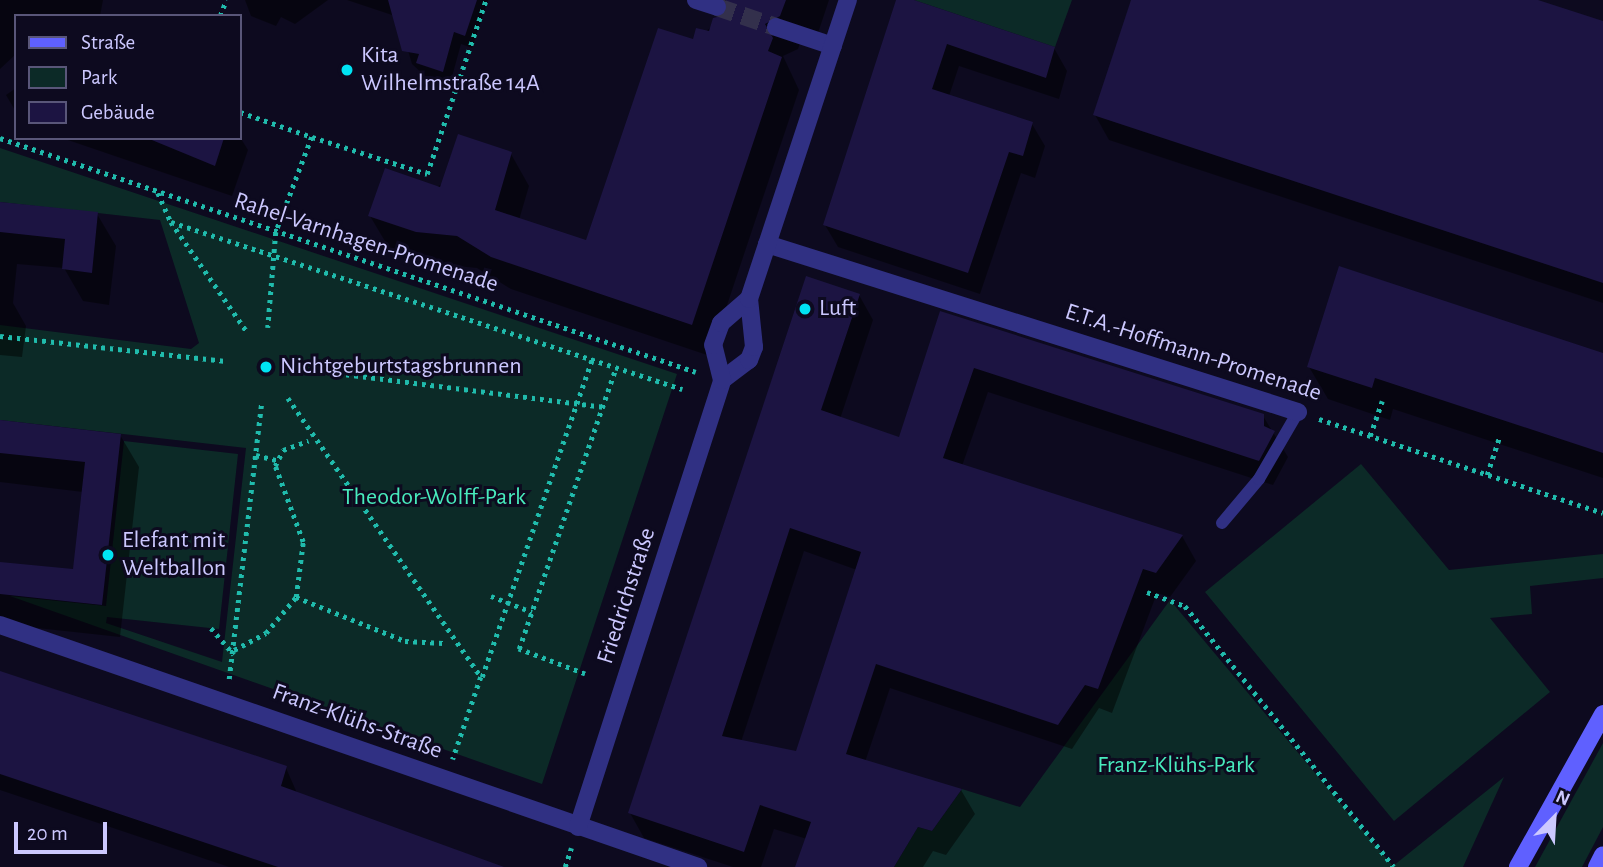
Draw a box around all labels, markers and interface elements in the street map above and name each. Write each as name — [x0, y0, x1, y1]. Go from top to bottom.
legend — [14, 14, 242, 140]
text: Straße — [81, 32, 135, 53]
place label: Kita Wilhelmstraße 14A — [361, 42, 540, 98]
marker: Kita Wilhelmstraße 14A — [339, 62, 355, 78]
text: Park — [81, 67, 117, 88]
text: Gebäude — [81, 102, 155, 123]
street label: Rahel-Varnhagen-Promenade — [230, 187, 502, 299]
place label: Luft — [819, 295, 856, 323]
street label: E.T.A.-Hoffmann-Promenade — [1061, 298, 1325, 408]
marker: Luft — [797, 301, 813, 317]
place label: Nichtgeburtstagsbrunnen — [280, 353, 522, 381]
marker: Nichtgeburtstagsbrunnen — [258, 359, 274, 375]
park label: Theodor-Wolff-Park — [342, 484, 526, 512]
street label: Friedrichstraße — [591, 524, 663, 668]
place label: Elefant mit Weltballon — [122, 527, 226, 583]
marker: Elefant mit Weltballon — [100, 547, 116, 563]
street label: Franz-Klühs-Straße — [268, 678, 446, 766]
park label: Franz-Klühs-Park — [1097, 752, 1255, 780]
north arrow — [1519, 783, 1589, 853]
text: N — [1553, 787, 1573, 810]
scale bar — [18, 808, 110, 852]
text: 20 m — [27, 823, 68, 844]

